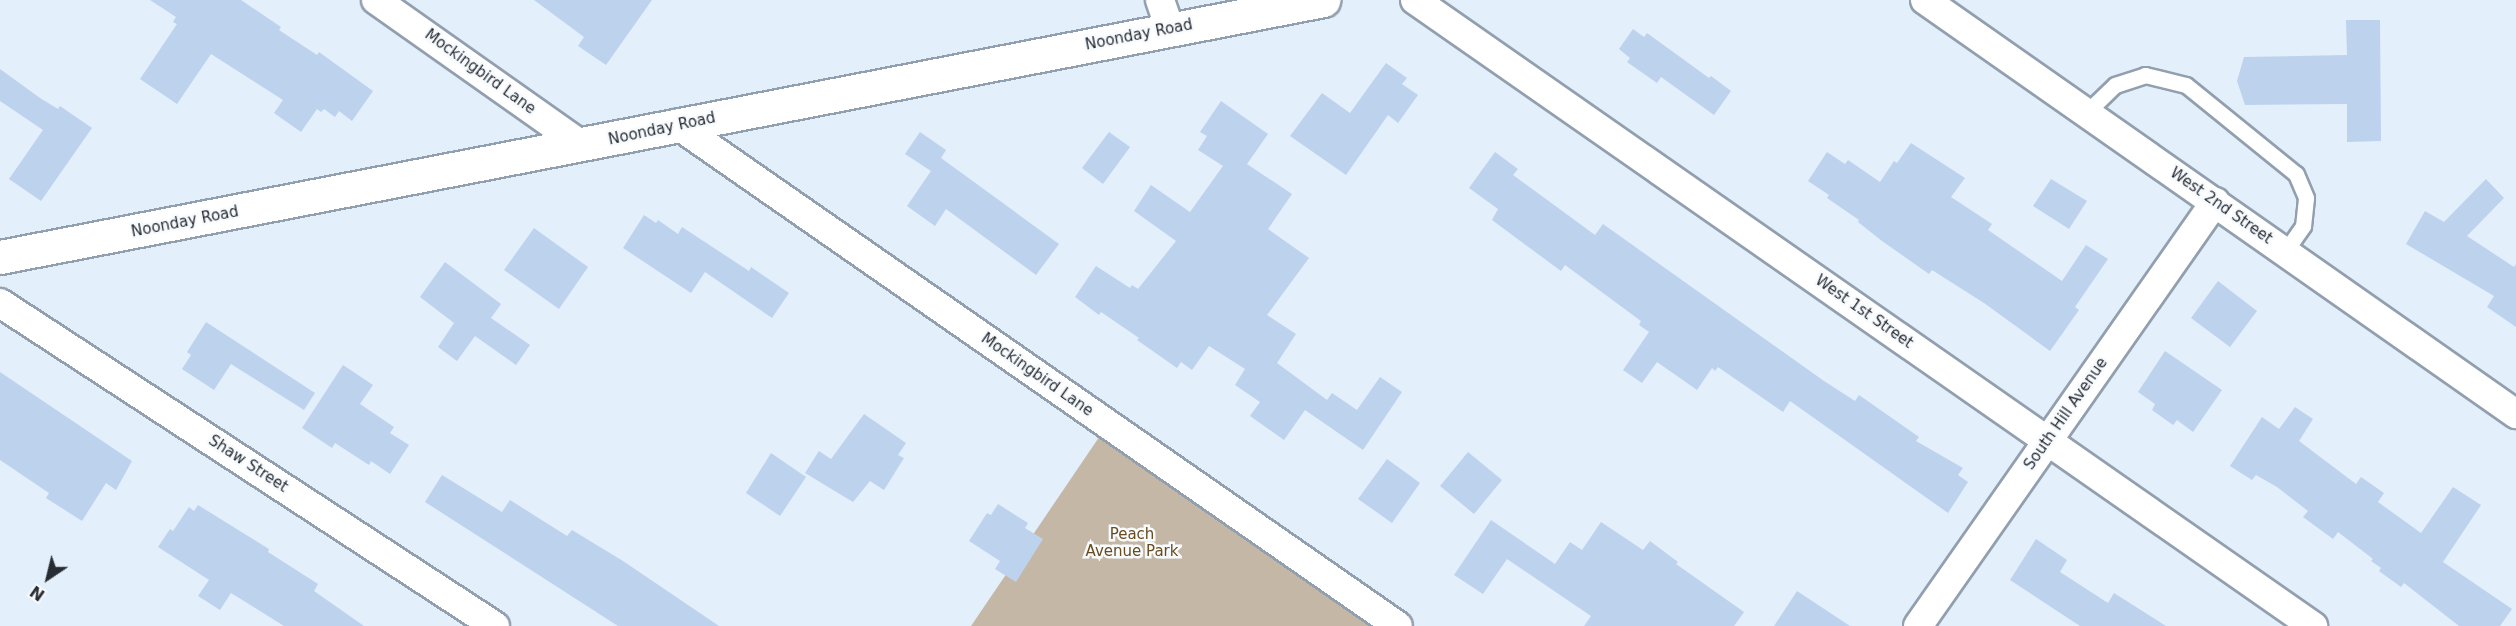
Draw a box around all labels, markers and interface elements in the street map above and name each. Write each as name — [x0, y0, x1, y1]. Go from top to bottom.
street label: Noonday Road — [1084, 16, 1194, 54]
street label: Mockingbird Lane — [421, 26, 539, 118]
street label: Noonday Road — [607, 109, 717, 149]
street label: West 2nd Street — [2166, 164, 2276, 248]
street label: Noonday Road — [130, 203, 240, 241]
street label: West 1st Street — [1812, 272, 1916, 352]
street label: Mockingbird Lane — [978, 330, 1096, 420]
street label: South Hill Avenue — [2021, 355, 2111, 473]
street label: Shaw Street — [205, 432, 291, 496]
park label: Peach Avenue Park — [1086, 525, 1178, 560]
north arrow — [18, 548, 78, 608]
text: N — [26, 582, 48, 605]

